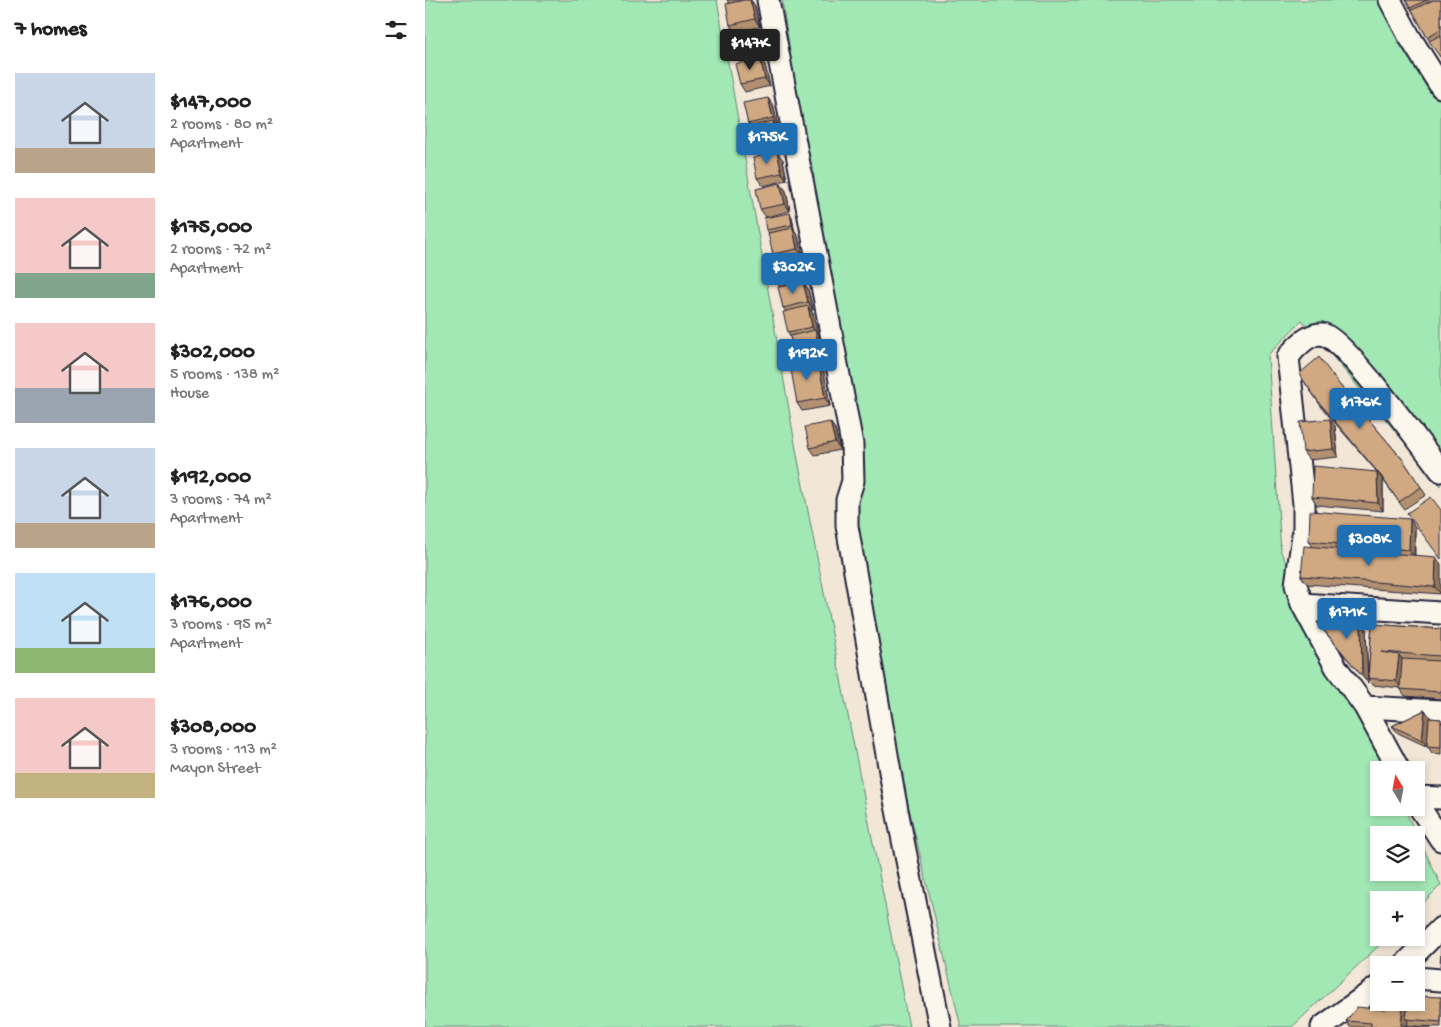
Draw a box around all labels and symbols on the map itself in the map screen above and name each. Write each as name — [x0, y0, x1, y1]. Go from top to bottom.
pin: $147K — [715, 28, 785, 71]
pin: $175K — [732, 122, 802, 165]
pin: $302K — [758, 252, 828, 295]
pin: $192K — [772, 338, 842, 381]
pin: $176K — [1325, 388, 1395, 430]
pin: $308K — [1334, 524, 1404, 567]
pin: $171K — [1312, 598, 1382, 640]
north arrow — [1370, 761, 1425, 816]

